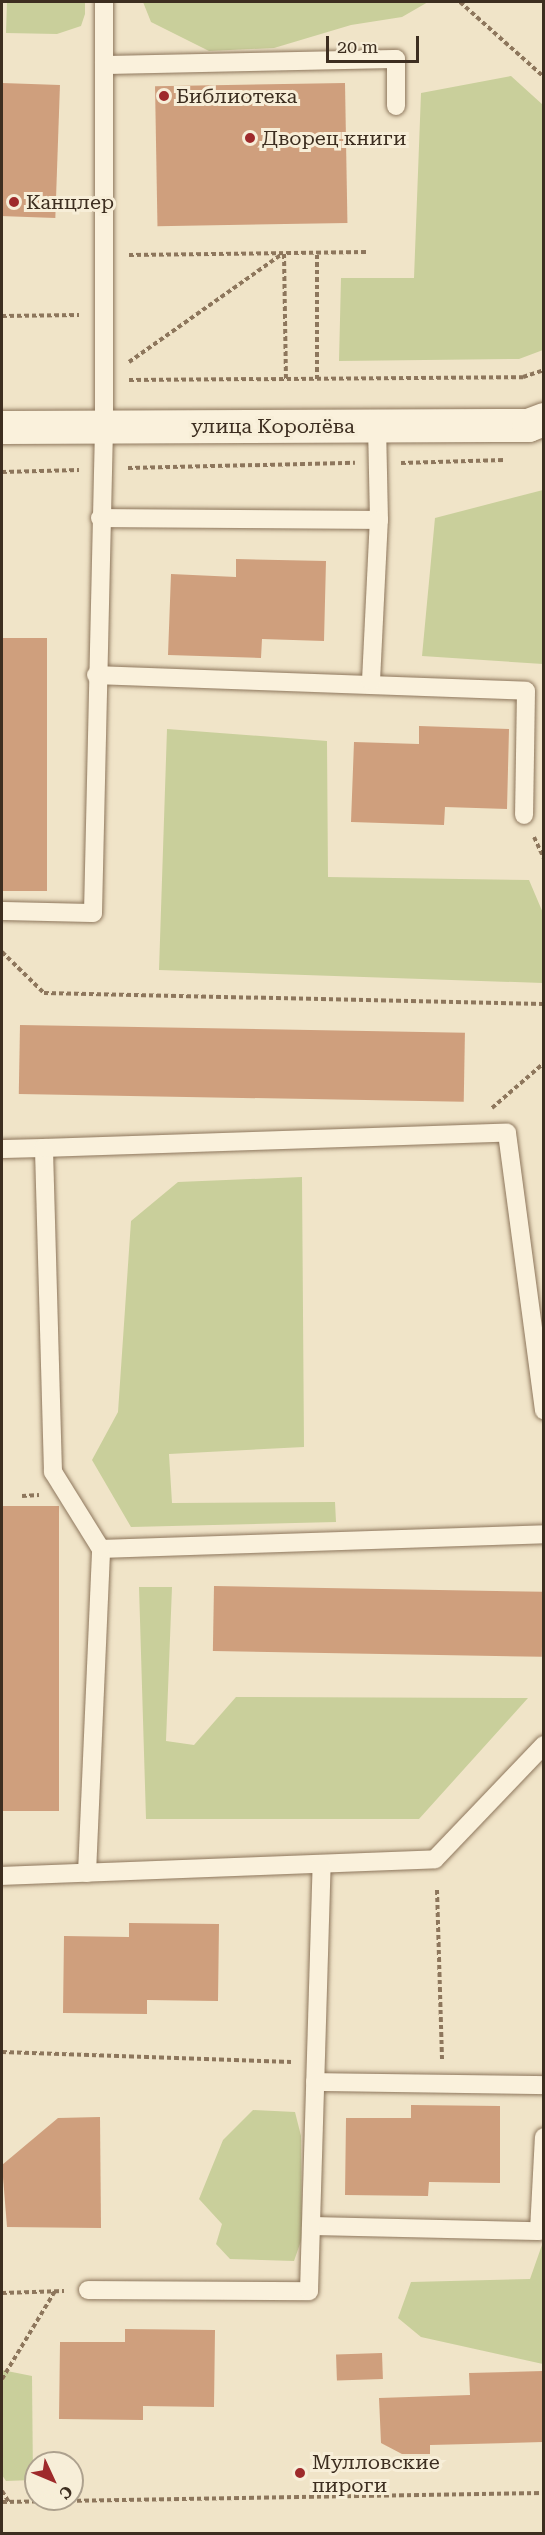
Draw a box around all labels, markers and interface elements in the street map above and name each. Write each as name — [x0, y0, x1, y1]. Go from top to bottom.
scale bar — [329, 24, 422, 62]
text: 20 m — [337, 36, 378, 57]
place label: Библиотека — [176, 84, 297, 108]
marker: Библиотека — [157, 89, 171, 103]
place label: Дворец книги — [262, 126, 406, 150]
marker: Дворец книги — [243, 131, 257, 145]
place label: Канцлер — [26, 190, 114, 214]
marker: Канцлер — [7, 195, 21, 209]
street label: улица Королёва — [191, 414, 355, 438]
place label: Мулловские пироги — [312, 2450, 440, 2497]
north arrow — [24, 2451, 84, 2511]
marker: Мулловские пироги — [293, 2466, 307, 2480]
text: С — [55, 2482, 77, 2503]

